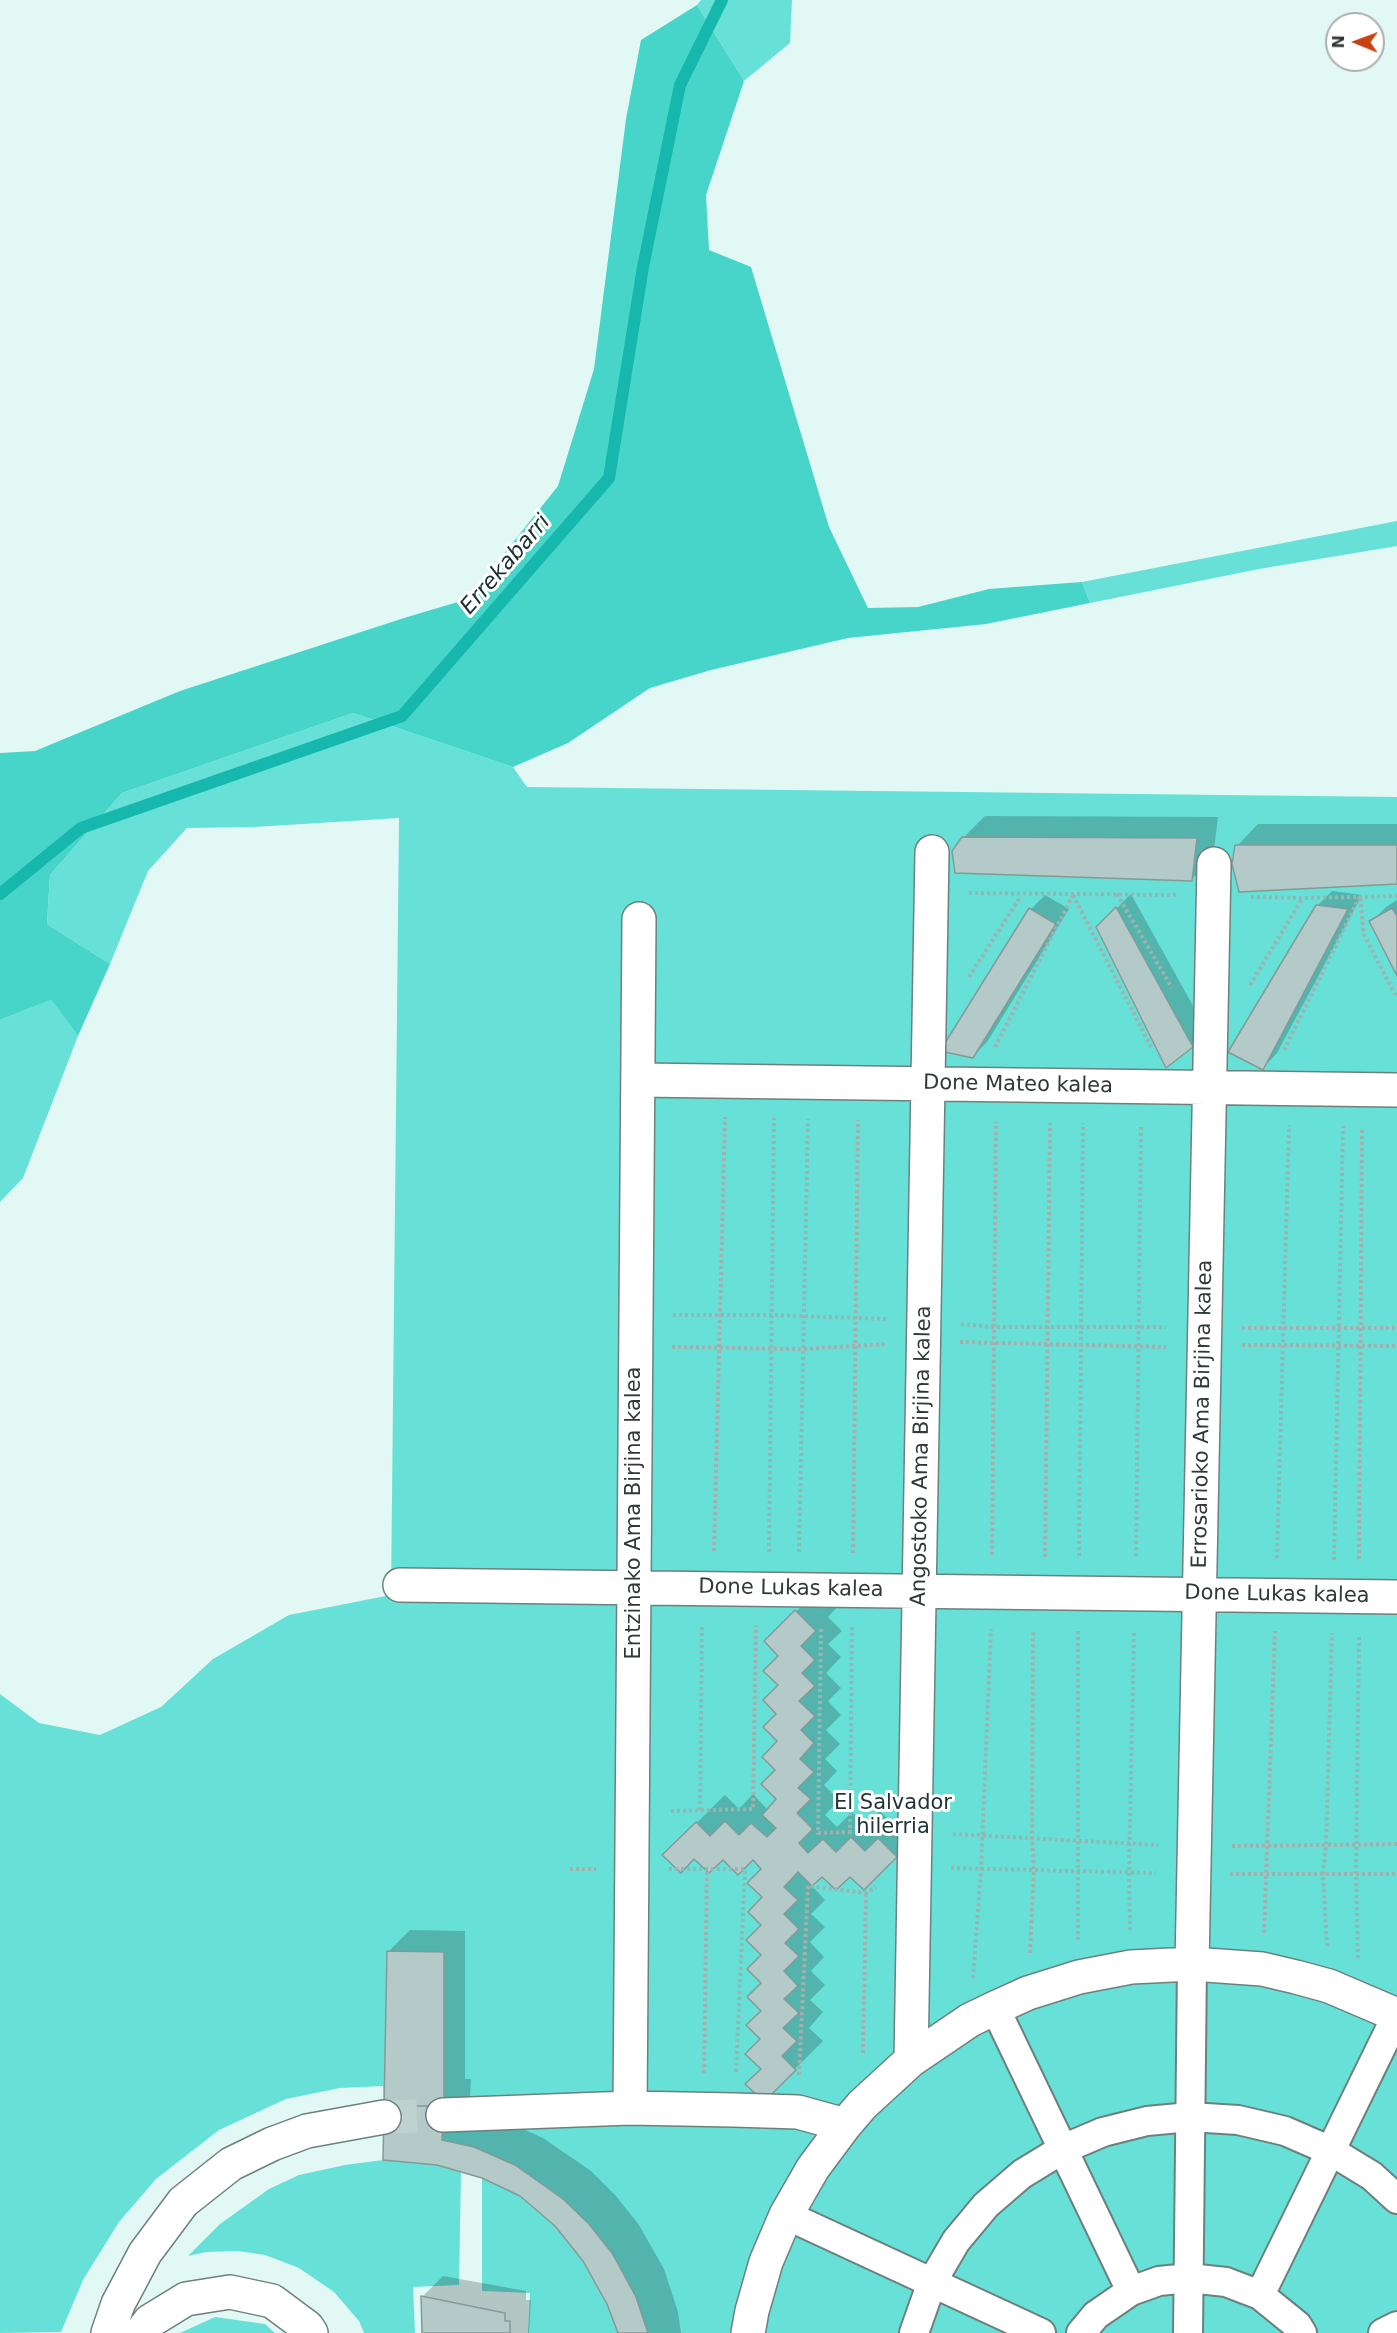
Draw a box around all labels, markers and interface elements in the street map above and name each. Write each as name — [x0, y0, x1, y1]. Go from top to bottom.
north arrow — [1325, 12, 1385, 72]
text: N — [1329, 35, 1348, 49]
water label: Errekabarri — [456, 510, 556, 620]
street label: Done Mateo kalea — [923, 1071, 1113, 1099]
street label: Errosarioko Ama Birjina kalea — [1188, 1259, 1218, 1569]
street label: Angostoko Ama Birjina kalea — [907, 1305, 937, 1607]
street label: Entzinako Ama Birjina kalea — [622, 1367, 648, 1659]
street label: Done Lukas kalea — [698, 1575, 884, 1603]
street label: Done Lukas kalea — [1184, 1581, 1370, 1609]
park label: El Salvador hilerria — [834, 1791, 952, 1841]

